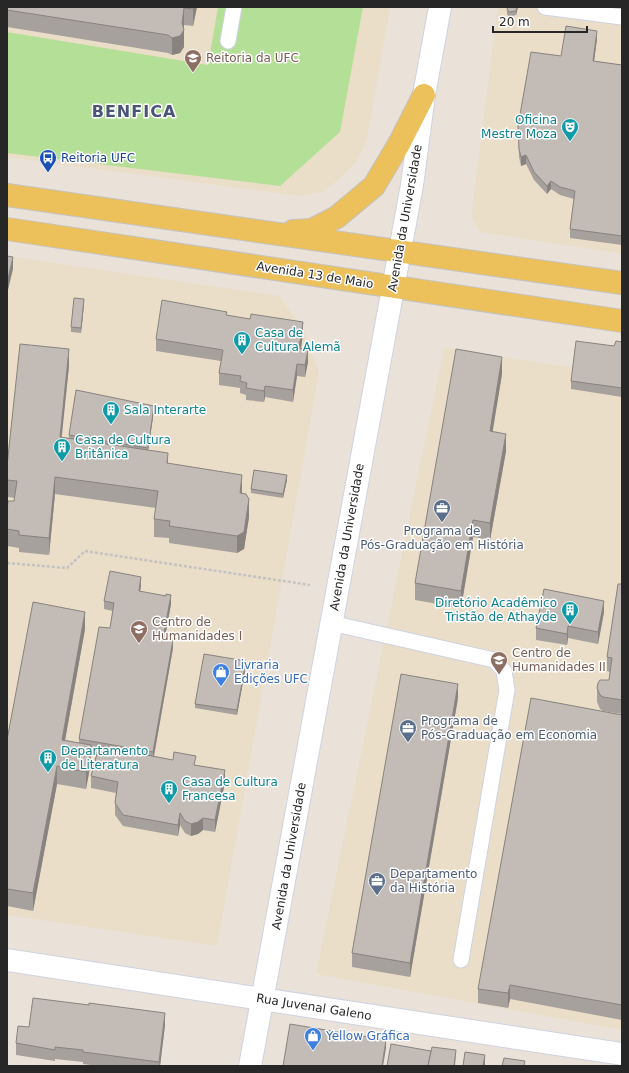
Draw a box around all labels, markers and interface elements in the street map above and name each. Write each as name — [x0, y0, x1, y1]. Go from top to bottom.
scale bar — [493, 8, 587, 34]
text: 20 m — [499, 15, 530, 29]
school or university icon: Reitoria da UFC — [183, 48, 203, 73]
place label: Reitoria da UFC — [206, 51, 299, 65]
district label: BENFICA — [92, 102, 176, 121]
place label: Oficina Mestre Moza — [481, 113, 557, 141]
theatre icon: Oficina Mestre Moza — [560, 117, 580, 142]
street label: Avenida da Universidade — [385, 143, 425, 293]
bus stop icon: Reitoria UFC — [38, 148, 58, 173]
place label: Reitoria UFC — [61, 151, 135, 165]
street label: Avenida 13 de Maio — [256, 259, 374, 291]
place label: Casa de Cultura Alemã — [255, 326, 341, 354]
building icon: Casa de Cultura Alemã — [232, 330, 252, 355]
building icon: Sala Interarte — [101, 400, 121, 425]
place label: Sala Interarte — [124, 403, 206, 417]
place label: Casa de Cultura Britânica — [75, 433, 171, 461]
building icon: Casa de Cultura Britânica — [52, 437, 72, 462]
street label: Avenida da Universidade — [327, 462, 367, 612]
office icon: Programa de Pós-Graduação em História — [432, 498, 452, 523]
place label: Programa de Pós-Graduação em História — [360, 524, 524, 552]
place label: Diretório Acadêmico Tristão de Athayde — [435, 596, 557, 624]
building icon: Diretório Acadêmico Tristão de Athayde — [560, 600, 580, 625]
place label: Centro de Humanidades I — [152, 615, 242, 643]
school or university icon: Centro de Humanidades I — [129, 619, 149, 644]
place label: Centro de Humanidades II — [512, 646, 606, 674]
school or university icon: Centro de Humanidades II — [489, 650, 509, 675]
place label: Livraria Edições UFC — [234, 658, 308, 686]
shop icon: Livraria Edições UFC — [211, 662, 231, 687]
place label: Programa de Pós-Graduação em Economia — [421, 714, 597, 742]
office icon: Programa de Pós-Graduação em Economia — [398, 718, 418, 743]
place label: Departamento de Literatura — [61, 744, 148, 772]
building icon: Departamento de Literatura — [38, 748, 58, 773]
place label: Casa de Cultura Francesa — [182, 775, 278, 803]
building icon: Casa de Cultura Francesa — [159, 779, 179, 804]
street label: Avenida da Universidade — [269, 781, 309, 931]
place label: Departamento da História — [390, 867, 477, 895]
office icon: Departamento da História — [367, 871, 387, 896]
street label: Rua Juvenal Galeno — [255, 991, 373, 1023]
shop icon: Yellow Gráfica — [303, 1026, 323, 1051]
place label: Yellow Gráfica — [325, 1029, 410, 1043]

